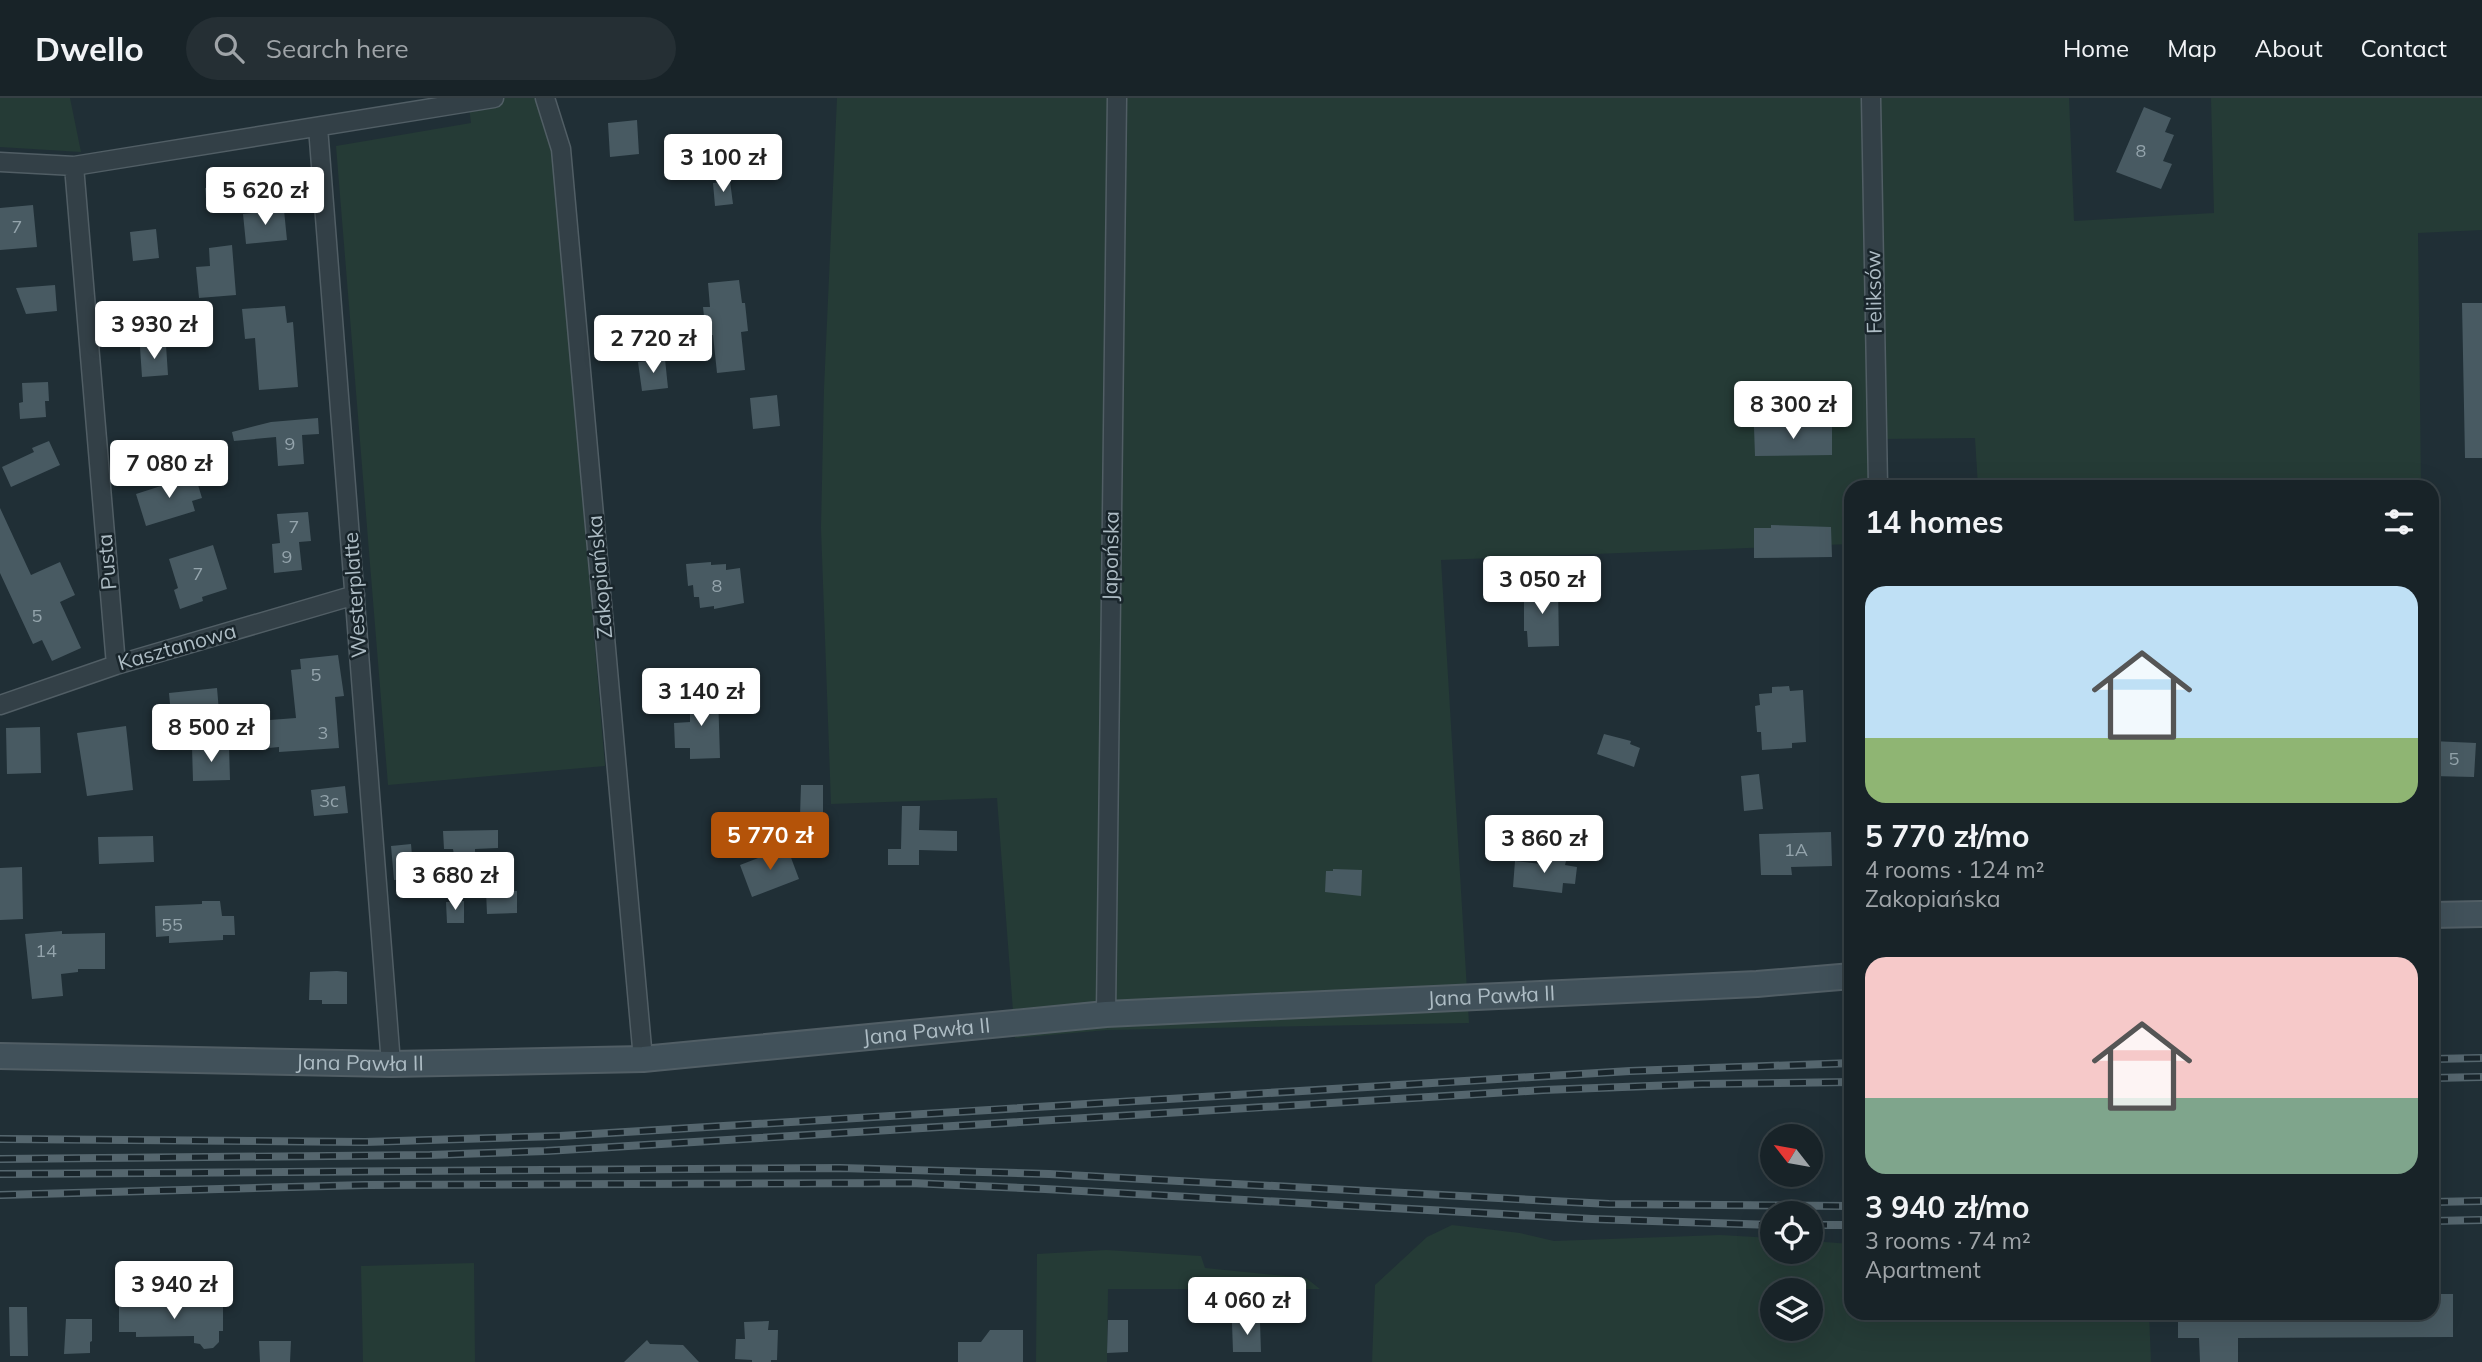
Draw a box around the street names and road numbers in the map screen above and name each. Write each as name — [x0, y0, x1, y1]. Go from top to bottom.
street label: Feliksów — [1859, 250, 1887, 334]
street label: Japońska — [1096, 511, 1124, 601]
street label: Zakopiańska — [581, 514, 617, 640]
street label: Westerplatte — [337, 531, 371, 659]
street label: Pusta — [91, 533, 121, 591]
street label: Kasztanowa — [115, 617, 239, 675]
street label: Jana Pawła II — [1427, 979, 1556, 1011]
street label: Jana Pawła II — [862, 1011, 991, 1050]
street label: Jana Pawła II — [296, 1048, 424, 1076]

